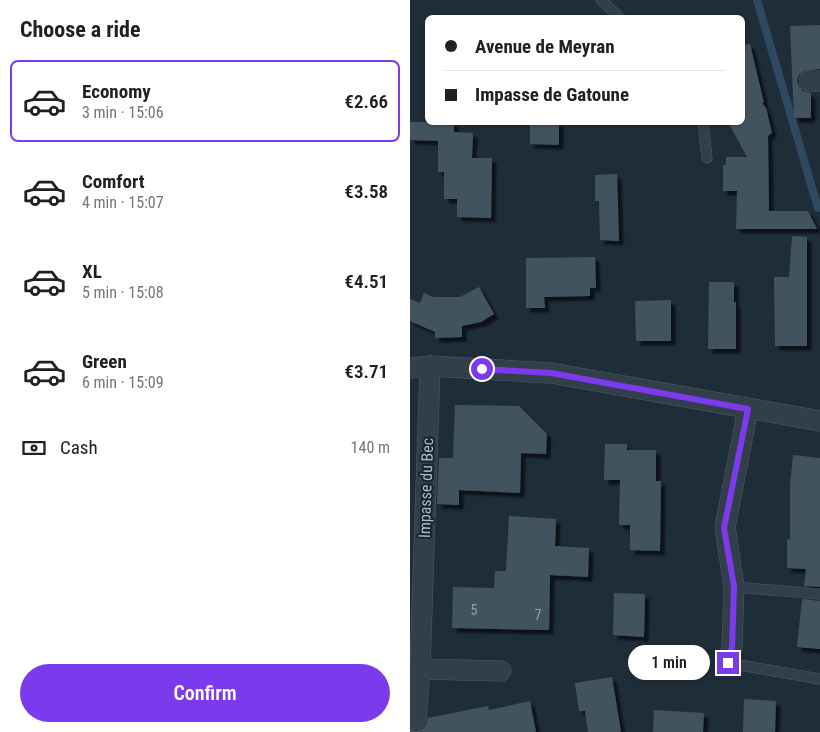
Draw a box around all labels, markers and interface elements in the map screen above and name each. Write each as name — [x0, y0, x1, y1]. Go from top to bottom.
text: Choose a ride — [20, 17, 141, 42]
text: Avenue de Meyran — [475, 35, 615, 58]
icon: car — [22, 79, 67, 124]
text: Economy — [82, 80, 151, 103]
text: Impasse de Gatoune — [475, 83, 629, 106]
text: €2.66 — [344, 90, 388, 113]
text: 3 min · 15:06 — [82, 103, 164, 122]
icon: car — [22, 169, 67, 214]
text: Comfort — [82, 170, 145, 193]
text: €3.58 — [344, 180, 388, 203]
text: 4 min · 15:07 — [82, 193, 164, 212]
icon: car — [22, 259, 67, 304]
text: XL — [82, 260, 102, 283]
text: €4.51 — [344, 270, 388, 293]
text: 5 min · 15:08 — [82, 283, 164, 302]
icon: car — [22, 349, 67, 394]
text: Green — [82, 350, 127, 373]
route start — [471, 358, 493, 380]
text: €3.71 — [344, 360, 388, 383]
text: 6 min · 15:09 — [82, 373, 164, 392]
icon: cash — [20, 434, 48, 462]
text: Cash — [60, 436, 98, 459]
text: 140 m — [351, 438, 390, 457]
street label: Impasse du Bec — [415, 438, 437, 538]
house number: 5 — [471, 602, 478, 618]
house number: 7 — [535, 607, 542, 623]
callout: 1 min — [628, 646, 710, 680]
route end — [717, 652, 739, 674]
text: 1 min — [651, 653, 687, 672]
button: Confirm — [20, 664, 390, 722]

